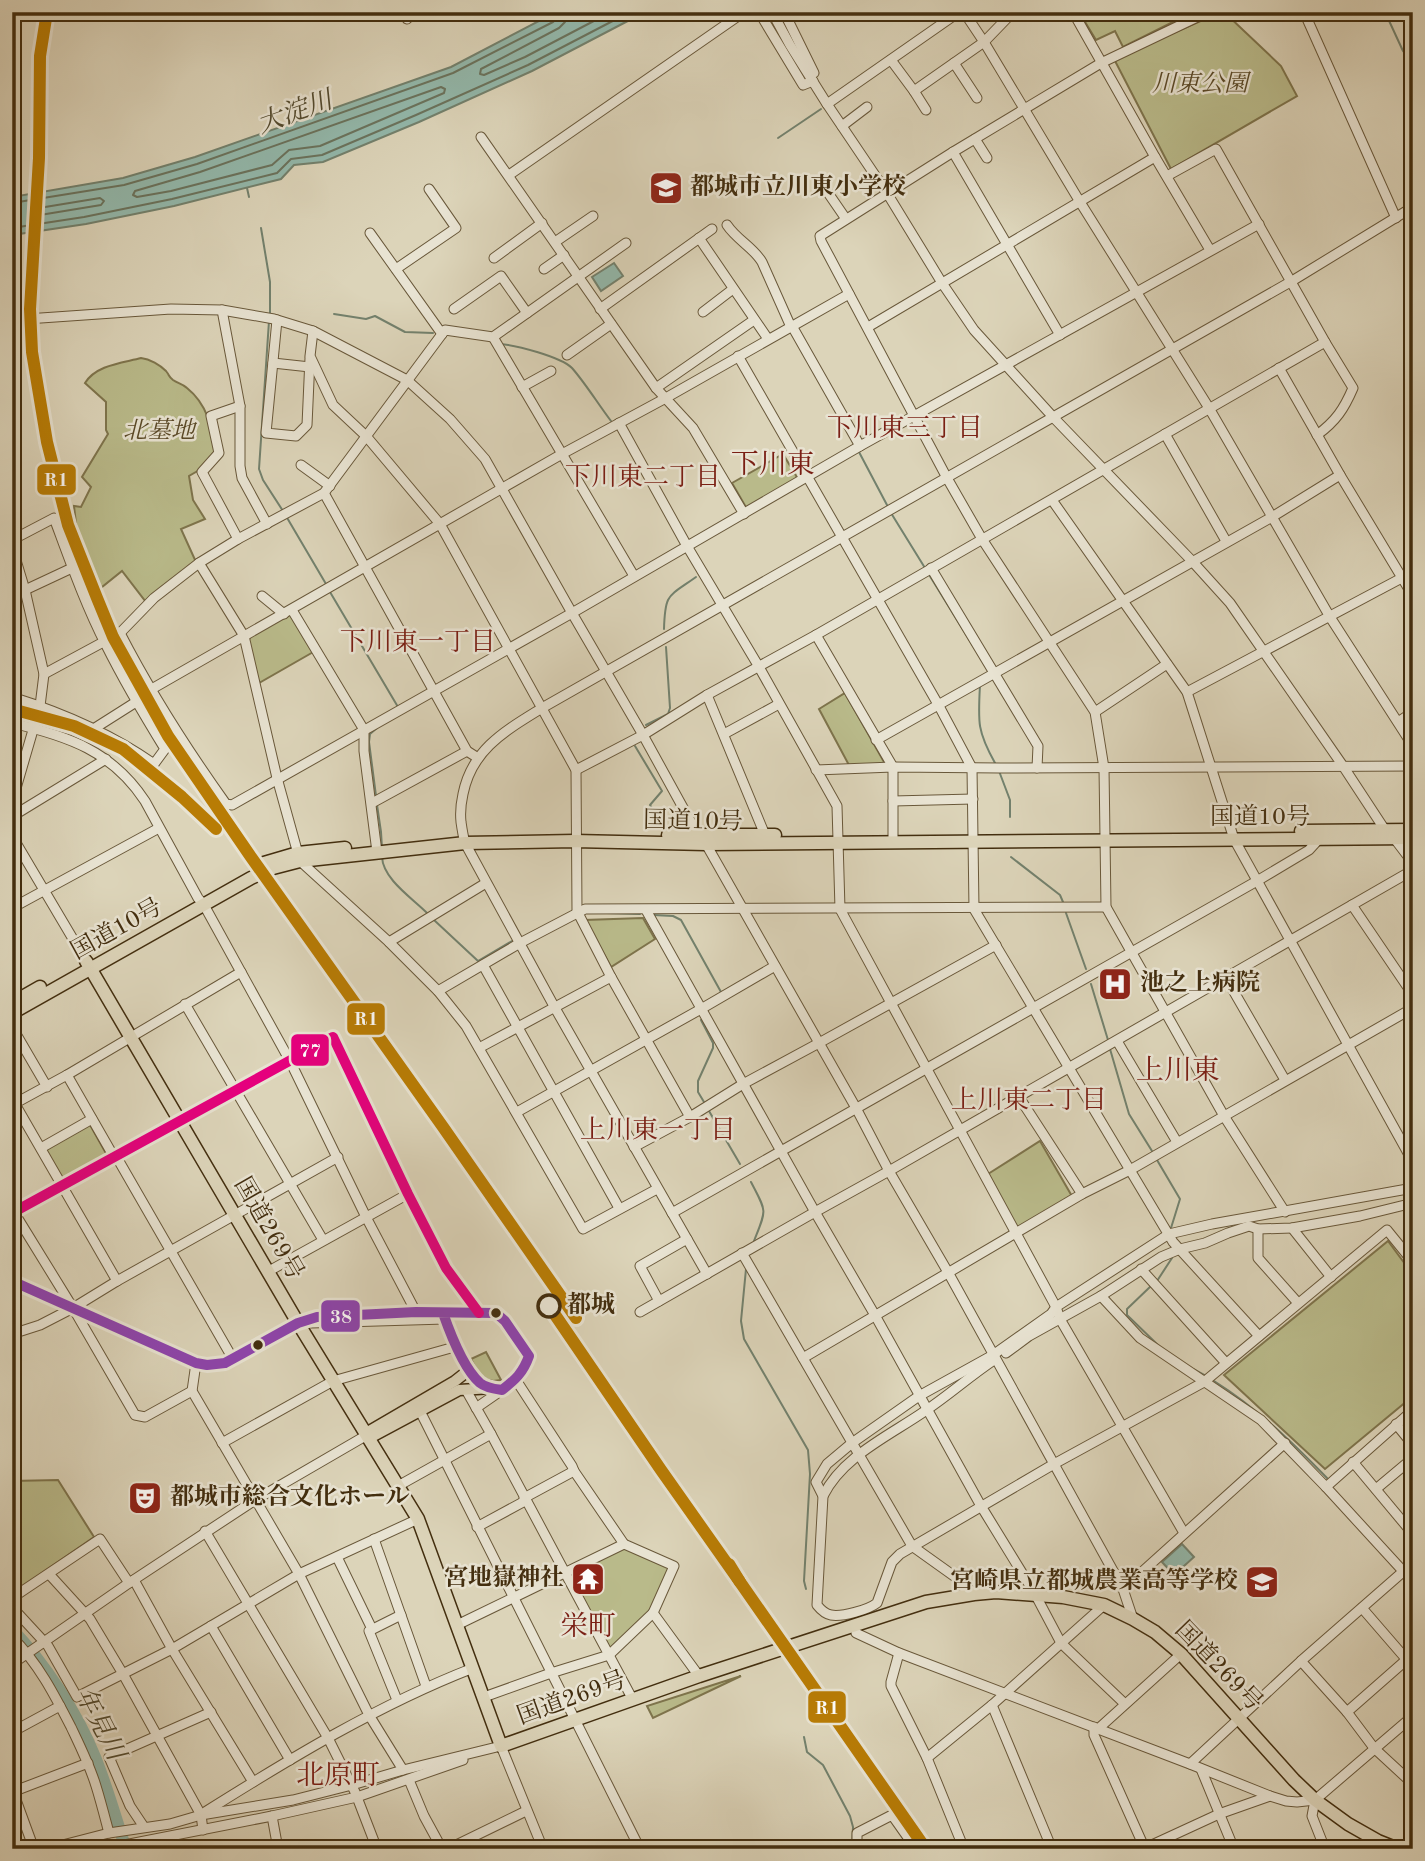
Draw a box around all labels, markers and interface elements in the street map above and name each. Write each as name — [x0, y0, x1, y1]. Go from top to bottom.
park label: 川東公園 — [1152, 70, 1252, 97]
water label: 大淀川 — [253, 85, 339, 139]
school or university icon: 都城市立川東小学校 — [647, 169, 685, 207]
place label: 都城市立川東小学校 — [690, 173, 906, 200]
district label: 下川東三丁目 — [827, 414, 983, 442]
park label: 北墓地 — [123, 417, 198, 444]
district label: 下川東 — [731, 449, 815, 480]
line badge: R1 — [36, 463, 77, 496]
district label: 下川東二丁目 — [565, 463, 721, 491]
text: R1 — [44, 472, 68, 491]
district label: 下川東一丁目 — [340, 628, 496, 656]
street label: 国道10号 — [1210, 803, 1310, 830]
street label: 国道10号 — [643, 806, 743, 835]
street label: 国道10号 — [66, 893, 166, 965]
hospital icon: 池之上病院 — [1096, 965, 1134, 1003]
place label: 池之上病院 — [1140, 969, 1260, 996]
line badge: R1 — [346, 1002, 386, 1036]
text: R1 — [354, 1011, 378, 1030]
line badge: 77 — [290, 1033, 330, 1067]
text: 77 — [299, 1043, 321, 1062]
district label: 上川東 — [1136, 1055, 1220, 1086]
district label: 上川東二丁目 — [951, 1086, 1107, 1114]
district label: 上川東一丁目 — [580, 1116, 736, 1144]
street label: 国道269号 — [229, 1172, 309, 1284]
place label: 都城 — [567, 1291, 615, 1318]
marker: 都城 — [537, 1294, 561, 1318]
line badge: 38 — [320, 1299, 361, 1333]
unlabelled marker — [489, 1306, 503, 1320]
text: 38 — [330, 1309, 352, 1328]
unlabelled marker — [251, 1338, 265, 1352]
theatre icon: 都城市総合文化ホール — [126, 1479, 164, 1517]
place label: 都城市総合文化ホール — [170, 1483, 410, 1510]
temple icon: 宮地嶽神社 — [569, 1560, 607, 1598]
school or university icon: 宮崎県立都城農業高等学校 — [1243, 1563, 1281, 1601]
place label: 宮地嶽神社 — [444, 1564, 564, 1591]
place label: 宮崎県立都城農業高等学校 — [950, 1567, 1238, 1594]
district label: 栄町 — [560, 1611, 616, 1642]
street label: 国道269号 — [1170, 1616, 1268, 1716]
street label: 国道269号 — [513, 1665, 630, 1730]
water label: 年見川 — [70, 1682, 132, 1767]
line badge: R1 — [807, 1690, 847, 1724]
text: R1 — [815, 1700, 839, 1719]
district label: 北原町 — [296, 1760, 380, 1791]

